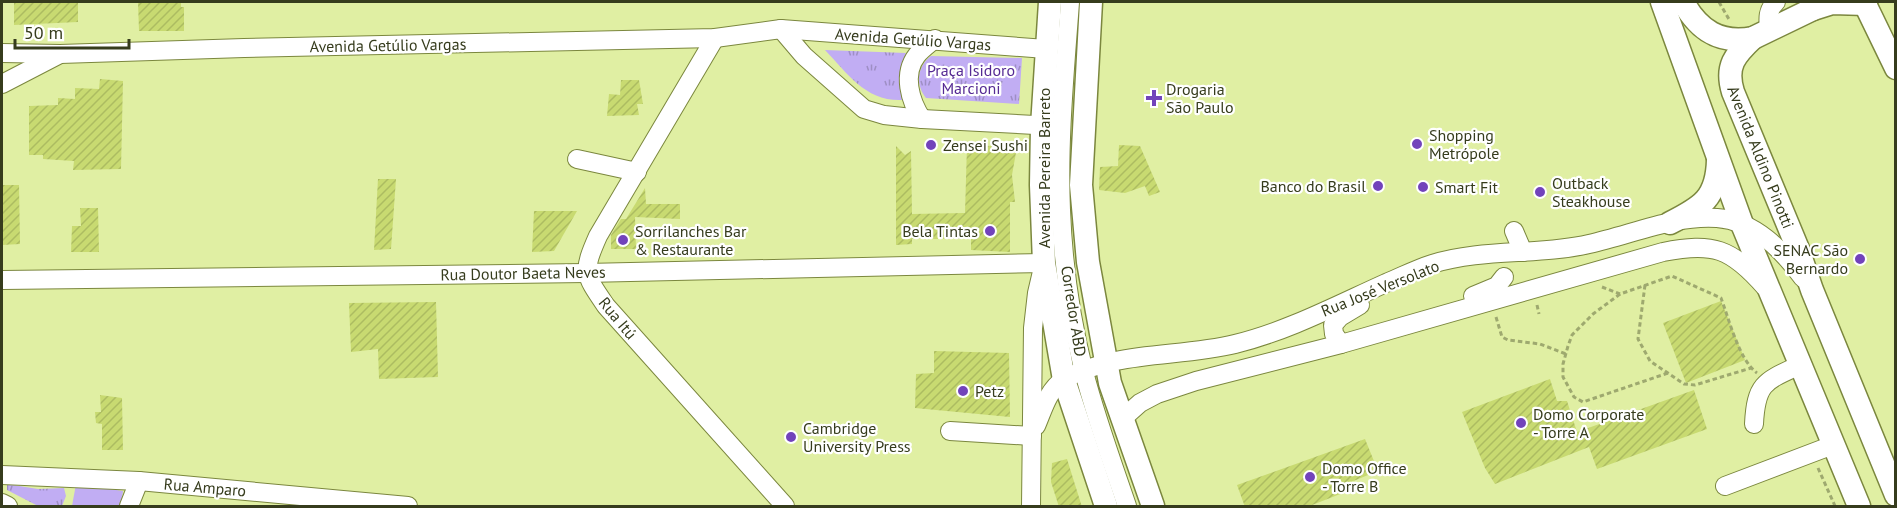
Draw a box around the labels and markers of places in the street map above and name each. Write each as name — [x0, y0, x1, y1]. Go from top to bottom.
place label: Drogaria São Paulo — [1166, 79, 1233, 117]
marker: Drogaria São Paulo — [1147, 91, 1161, 105]
place label: Shopping Metrópole — [1429, 125, 1499, 163]
place label: Zensei Sushi — [943, 135, 1028, 155]
marker: Shopping Metrópole — [1410, 137, 1424, 151]
marker: Zensei Sushi — [924, 138, 938, 152]
place label: Outback Steakhouse — [1552, 173, 1630, 211]
place label: Banco do Brasil — [1260, 176, 1366, 196]
place label: Smart Fit — [1435, 177, 1499, 197]
marker: Banco do Brasil — [1371, 179, 1385, 193]
marker: Smart Fit — [1416, 180, 1430, 194]
marker: Outback Steakhouse — [1533, 185, 1547, 199]
place label: Sorrilanches Bar & Restaurante — [635, 221, 747, 259]
place label: Bela Tintas — [902, 221, 978, 241]
marker: Bela Tintas — [983, 224, 997, 238]
marker: Sorrilanches Bar & Restaurante — [616, 233, 630, 247]
place label: SENAC São Bernardo — [1773, 240, 1848, 278]
marker: SENAC São Bernardo — [1853, 252, 1867, 266]
place label: Petz — [975, 381, 1004, 401]
marker: Petz — [956, 384, 970, 398]
place label: Domo Corporate - Torre A — [1533, 404, 1644, 442]
marker: Domo Corporate - Torre A — [1514, 416, 1528, 430]
place label: Cambridge University Press — [803, 418, 911, 456]
marker: Cambridge University Press — [784, 430, 798, 444]
place label: Domo Office - Torre B — [1322, 458, 1407, 496]
marker: Domo Office - Torre B — [1303, 470, 1317, 484]

